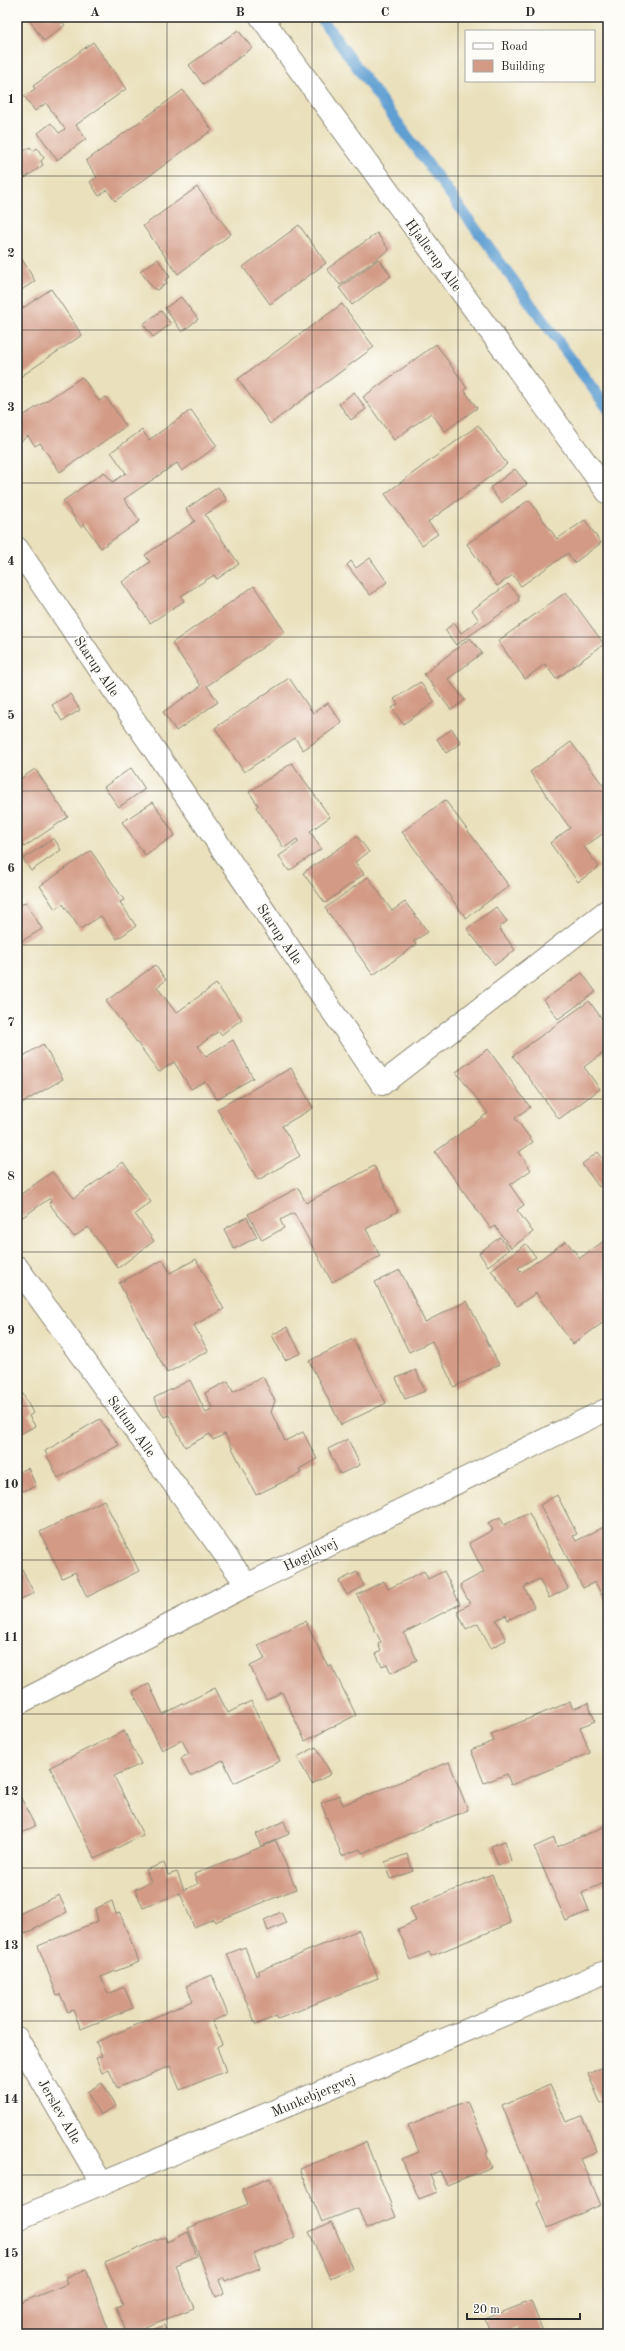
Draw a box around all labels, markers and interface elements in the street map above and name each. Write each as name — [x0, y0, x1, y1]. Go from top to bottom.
text: A — [90, 6, 100, 19]
text: B — [235, 6, 245, 19]
text: C — [381, 6, 389, 19]
text: D — [525, 6, 535, 19]
legend — [465, 30, 595, 82]
text: Road — [501, 41, 528, 53]
text: Building — [501, 61, 545, 73]
text: 1 — [7, 93, 15, 106]
street label: Hjallerup Alle — [402, 217, 464, 294]
text: 2 — [7, 247, 15, 260]
text: 3 — [7, 401, 15, 414]
text: 4 — [7, 555, 15, 568]
street label: Starup Alle — [71, 634, 121, 699]
text: 5 — [7, 709, 15, 722]
text: 6 — [7, 862, 15, 875]
street label: Starup Alle — [254, 902, 304, 967]
text: 7 — [7, 1016, 15, 1029]
text: 8 — [7, 1170, 15, 1183]
text: 9 — [7, 1324, 15, 1337]
street label: Saltum Alle — [105, 1394, 158, 1460]
text: 10 — [3, 1478, 19, 1491]
street label: Høgildvej — [281, 1536, 340, 1574]
text: 11 — [3, 1631, 19, 1644]
text: 12 — [3, 1785, 19, 1798]
text: 13 — [3, 1939, 19, 1952]
street label: Munkebjergvej — [269, 2072, 357, 2120]
street label: Jerslev Alle — [35, 2077, 83, 2146]
text: 14 — [3, 2093, 19, 2106]
text: 15 — [3, 2247, 19, 2260]
scale bar — [467, 2295, 580, 2321]
text: 20 m — [473, 2304, 500, 2316]

